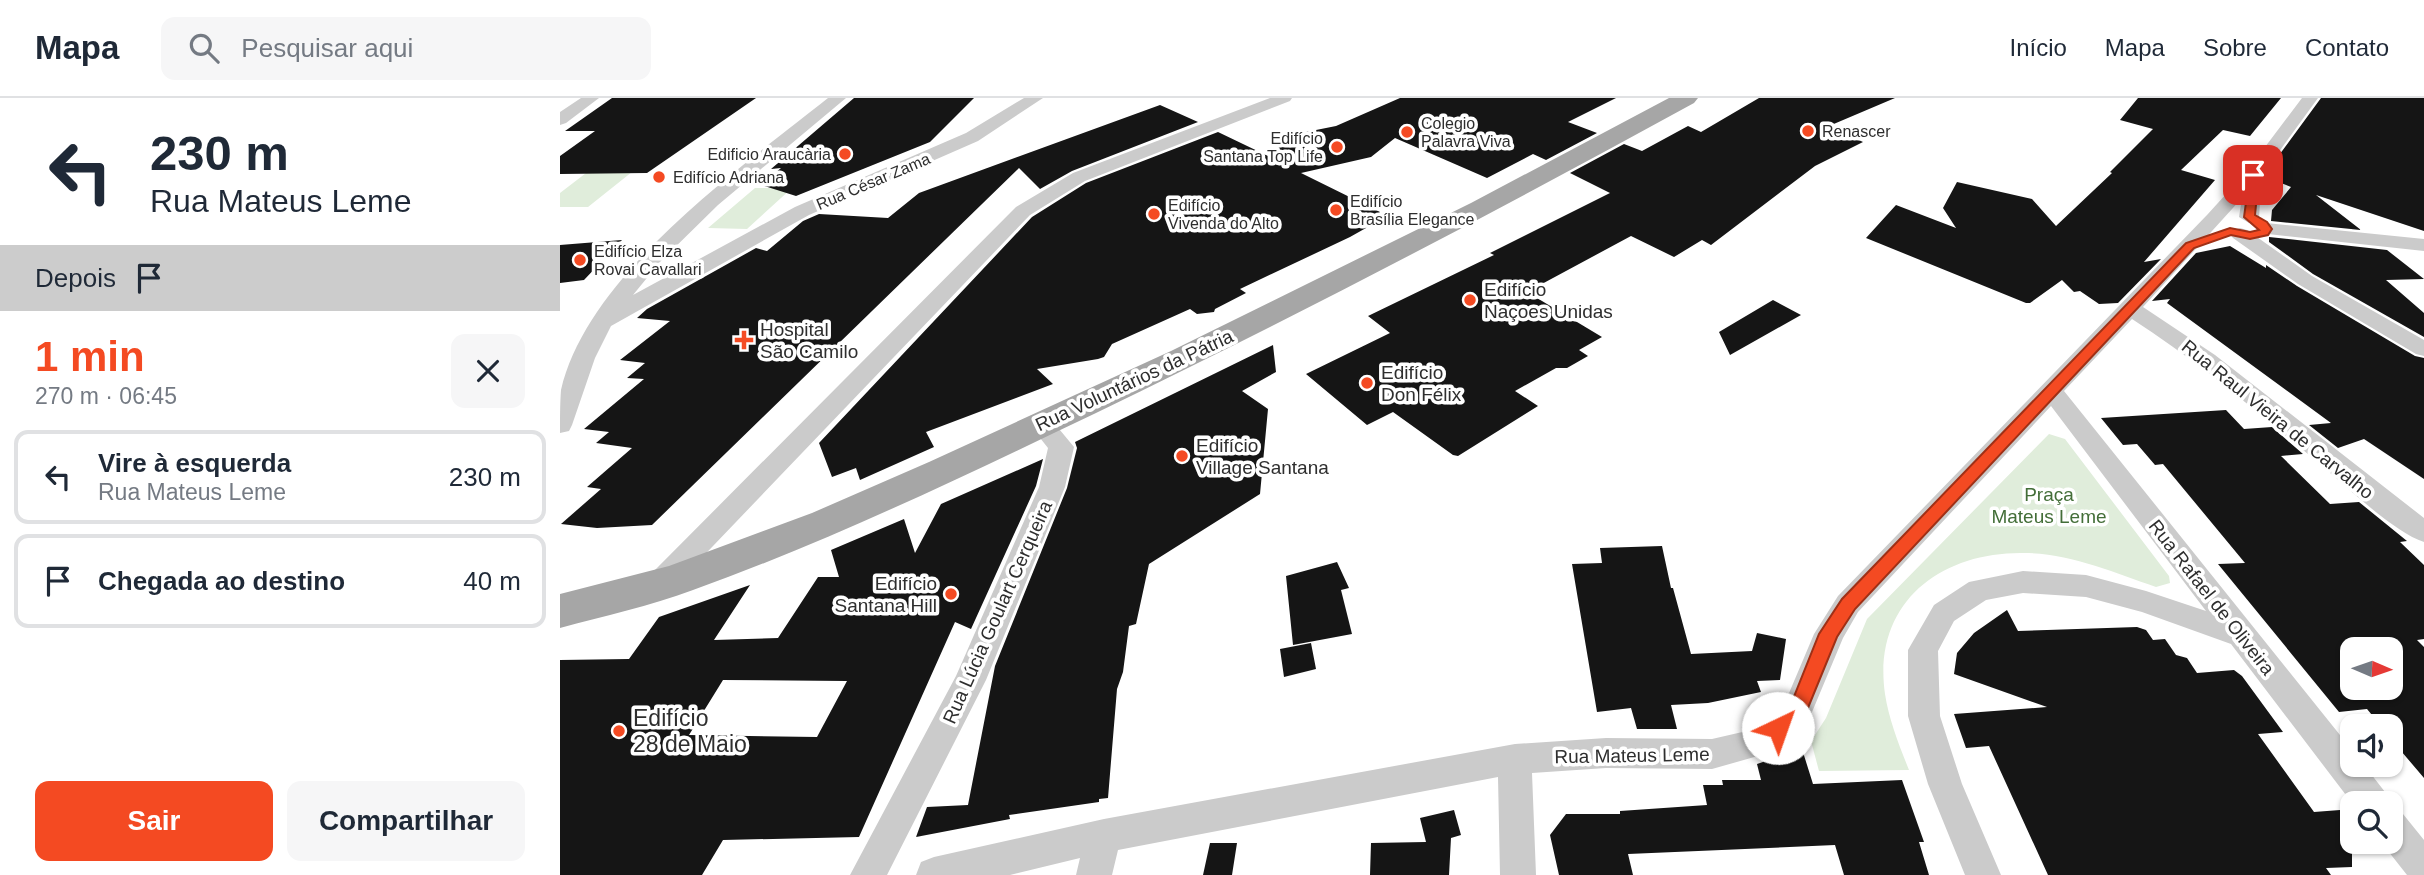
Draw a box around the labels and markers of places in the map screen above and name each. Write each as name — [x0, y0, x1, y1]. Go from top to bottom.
place label: Colegio Palavra Viva — [1421, 115, 1511, 150]
marker: Renascer — [1800, 123, 1816, 139]
place label: Renascer — [1822, 123, 1891, 140]
marker: Colegio Palavra Viva — [1399, 124, 1415, 140]
place label: Edifício Santana Top Life — [1203, 130, 1323, 165]
marker: Edifício Santana Top Life — [1329, 139, 1345, 155]
pin — [2223, 145, 2283, 205]
place label: Edificio Araucària — [707, 146, 831, 163]
marker: Edificio Araucària — [837, 146, 853, 162]
marker: Edifício Adriana — [651, 169, 667, 185]
place label: Edifício Adriana — [673, 169, 784, 186]
place label: Edifício Brasília Elegance — [1350, 193, 1475, 228]
place label: Edifício Vivenda do Alto — [1168, 197, 1279, 232]
marker: Edifício Brasília Elegance — [1328, 202, 1344, 218]
marker: Edifício Vivenda do Alto — [1146, 206, 1162, 222]
place label: Edifício Elza Rovai Cavallari — [594, 243, 702, 278]
marker: Edifício Elza Rovai Cavallari — [572, 252, 588, 268]
place label: Edifício Naçoes Unidas — [1484, 279, 1613, 322]
marker: Edifício Naçoes Unidas — [1462, 292, 1478, 308]
place label: Hospital São Camilo — [760, 319, 858, 362]
marker: Hospital São Camilo — [734, 330, 754, 350]
place label: Edifício Don Félix — [1381, 362, 1462, 405]
marker: Edifício Don Félix — [1359, 375, 1375, 391]
place label: Edifício Village Santana — [1196, 435, 1329, 478]
marker: Edifício Village Santana — [1174, 448, 1190, 464]
place label: Edifício Santana Hill — [835, 573, 937, 616]
marker: Edifício Santana Hill — [943, 586, 959, 602]
place label: Edifício 28 de Maio — [633, 705, 747, 757]
marker: Edifício 28 de Maio — [611, 723, 627, 739]

